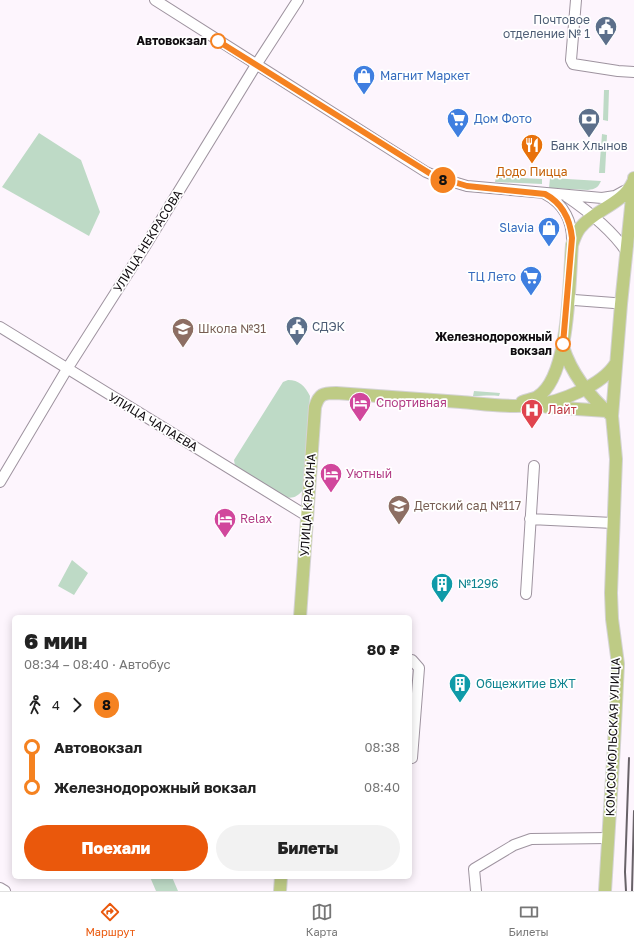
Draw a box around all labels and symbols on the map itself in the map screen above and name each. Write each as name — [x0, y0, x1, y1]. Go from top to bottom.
place label: Почтовое отделение № 1 — [503, 12, 590, 41]
public building icon: Почтовое отделение № 1 — [593, 14, 619, 47]
place label: Автовокзал — [137, 33, 207, 48]
marker: Автовокзал — [210, 33, 226, 49]
shop icon: Магнит Маркет — [351, 63, 377, 96]
place label: Магнит Маркет — [380, 68, 470, 83]
supermarket icon: Дом Фото — [445, 106, 471, 139]
bank icon: Банк Хлынов — [576, 106, 602, 139]
place label: Дом Фото — [474, 111, 532, 126]
restaurant icon: Додо Пицца — [519, 132, 545, 165]
place label: Банк Хлынов — [550, 138, 628, 153]
place label: Додо Пицца — [496, 164, 568, 179]
line badge: 8 — [430, 167, 456, 193]
street label: УЛИЦА НЕКРАСОВА — [110, 187, 185, 295]
shop icon: Slavia — [536, 215, 562, 248]
place label: Slavia — [499, 220, 534, 235]
supermarket icon: ТЦ Лето — [518, 264, 544, 297]
place label: ТЦ Лето — [468, 269, 516, 284]
public building icon: СДЭК — [284, 314, 310, 347]
school or university icon: Школа №31 — [170, 316, 196, 349]
place label: СДЭК — [312, 319, 346, 334]
place label: Школа №31 — [198, 321, 266, 336]
place label: Железнодорожный вокзал — [435, 329, 552, 358]
marker: Железнодорожный вокзал — [555, 336, 571, 352]
street label: УЛИЦА ЧАПАЕВА — [106, 389, 201, 454]
hotel icon: Спортивная — [347, 390, 373, 423]
place label: Спортивная — [376, 395, 447, 410]
hospital icon: Лайт — [519, 397, 545, 430]
place label: Лайт — [548, 402, 577, 417]
street label: УЛИЦА КРАСИНА — [296, 453, 319, 557]
hotel icon: Уютный — [318, 461, 344, 494]
place label: Уютный — [346, 466, 392, 481]
school or university icon: Детский сад №117 — [386, 493, 412, 526]
place label: Детский сад №117 — [414, 498, 521, 513]
hotel icon: Relax — [212, 506, 238, 539]
place label: Relax — [240, 511, 273, 526]
building icon: №1296 — [429, 571, 455, 604]
place label: №1296 — [458, 576, 498, 591]
street label: КОМСОМОЛЬСКАЯ УЛИЦА — [602, 657, 623, 817]
building icon: Общежитие ВЖТ — [447, 671, 473, 704]
place label: Общежитие ВЖТ — [476, 676, 576, 691]

